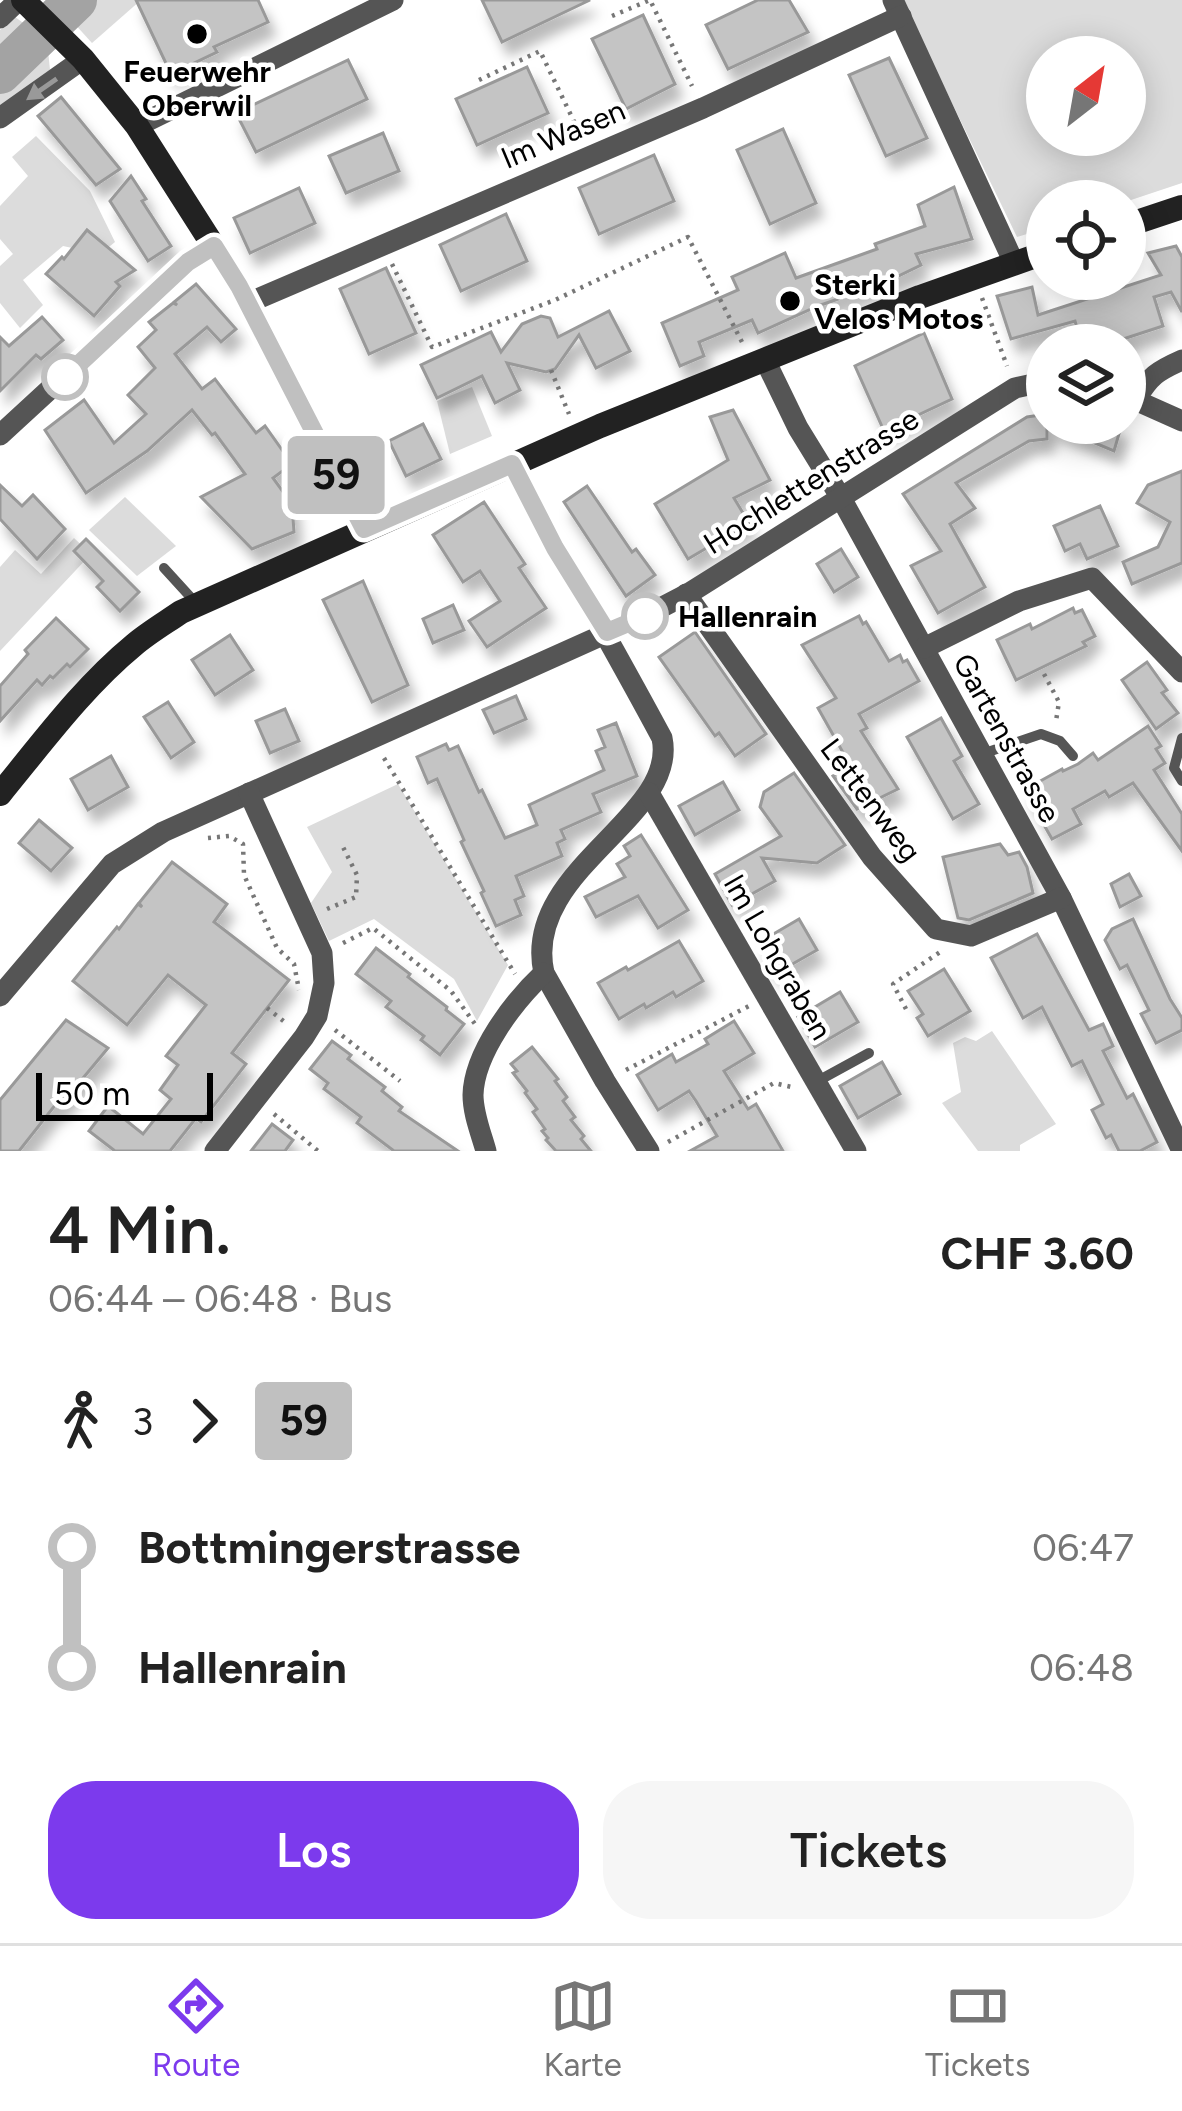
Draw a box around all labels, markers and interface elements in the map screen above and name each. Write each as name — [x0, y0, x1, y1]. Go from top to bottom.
marker: Feuerwehr Oberwil — [184, 21, 210, 47]
north arrow — [1026, 36, 1146, 156]
map controls — [1026, 36, 1146, 444]
place label: Feuerwehr Oberwil — [123, 53, 271, 124]
one-way arrow — [25, 77, 58, 100]
street label: Im Wasen — [495, 91, 631, 177]
button: locate — [1026, 180, 1146, 300]
place label: Sterki Velos Motos — [814, 266, 983, 337]
marker: Sterki Velos Motos — [777, 288, 803, 314]
button: layers — [1026, 324, 1146, 444]
unlabelled marker — [43, 355, 87, 399]
street label: Hochlettenstrasse — [697, 400, 925, 562]
line badge: 59 — [282, 436, 390, 514]
text: 59 — [312, 449, 360, 500]
marker: Hallenrain — [623, 594, 667, 638]
place label: Hallenrain — [678, 598, 817, 635]
street label: Gartenstrasse — [945, 647, 1069, 829]
street label: Lettenweg — [813, 731, 929, 869]
street label: Im Lohgraben — [716, 868, 840, 1046]
scale bar — [36, 1067, 213, 1120]
text: 50 m — [54, 1074, 130, 1113]
text: 4 Min. — [48, 1190, 231, 1270]
text: CHF 3.60 — [941, 1226, 1134, 1280]
text: 06:44 – 06:48 · Bus — [48, 1275, 392, 1322]
icon: walk — [48, 1388, 114, 1454]
icon: forward — [171, 1388, 237, 1454]
text: 59 — [279, 1395, 328, 1446]
text: 3 — [132, 1398, 153, 1445]
text: Bottmingerstrasse — [138, 1520, 520, 1574]
text: 06:47 — [1032, 1524, 1134, 1571]
text: Hallenrain — [138, 1640, 347, 1694]
text: 06:48 — [1029, 1644, 1134, 1691]
button: Los — [48, 1781, 579, 1919]
button: Tickets — [603, 1781, 1134, 1919]
tab: Route — [152, 1973, 240, 2084]
tab: Karte — [544, 1973, 622, 2084]
tab: Tickets — [925, 1973, 1030, 2084]

